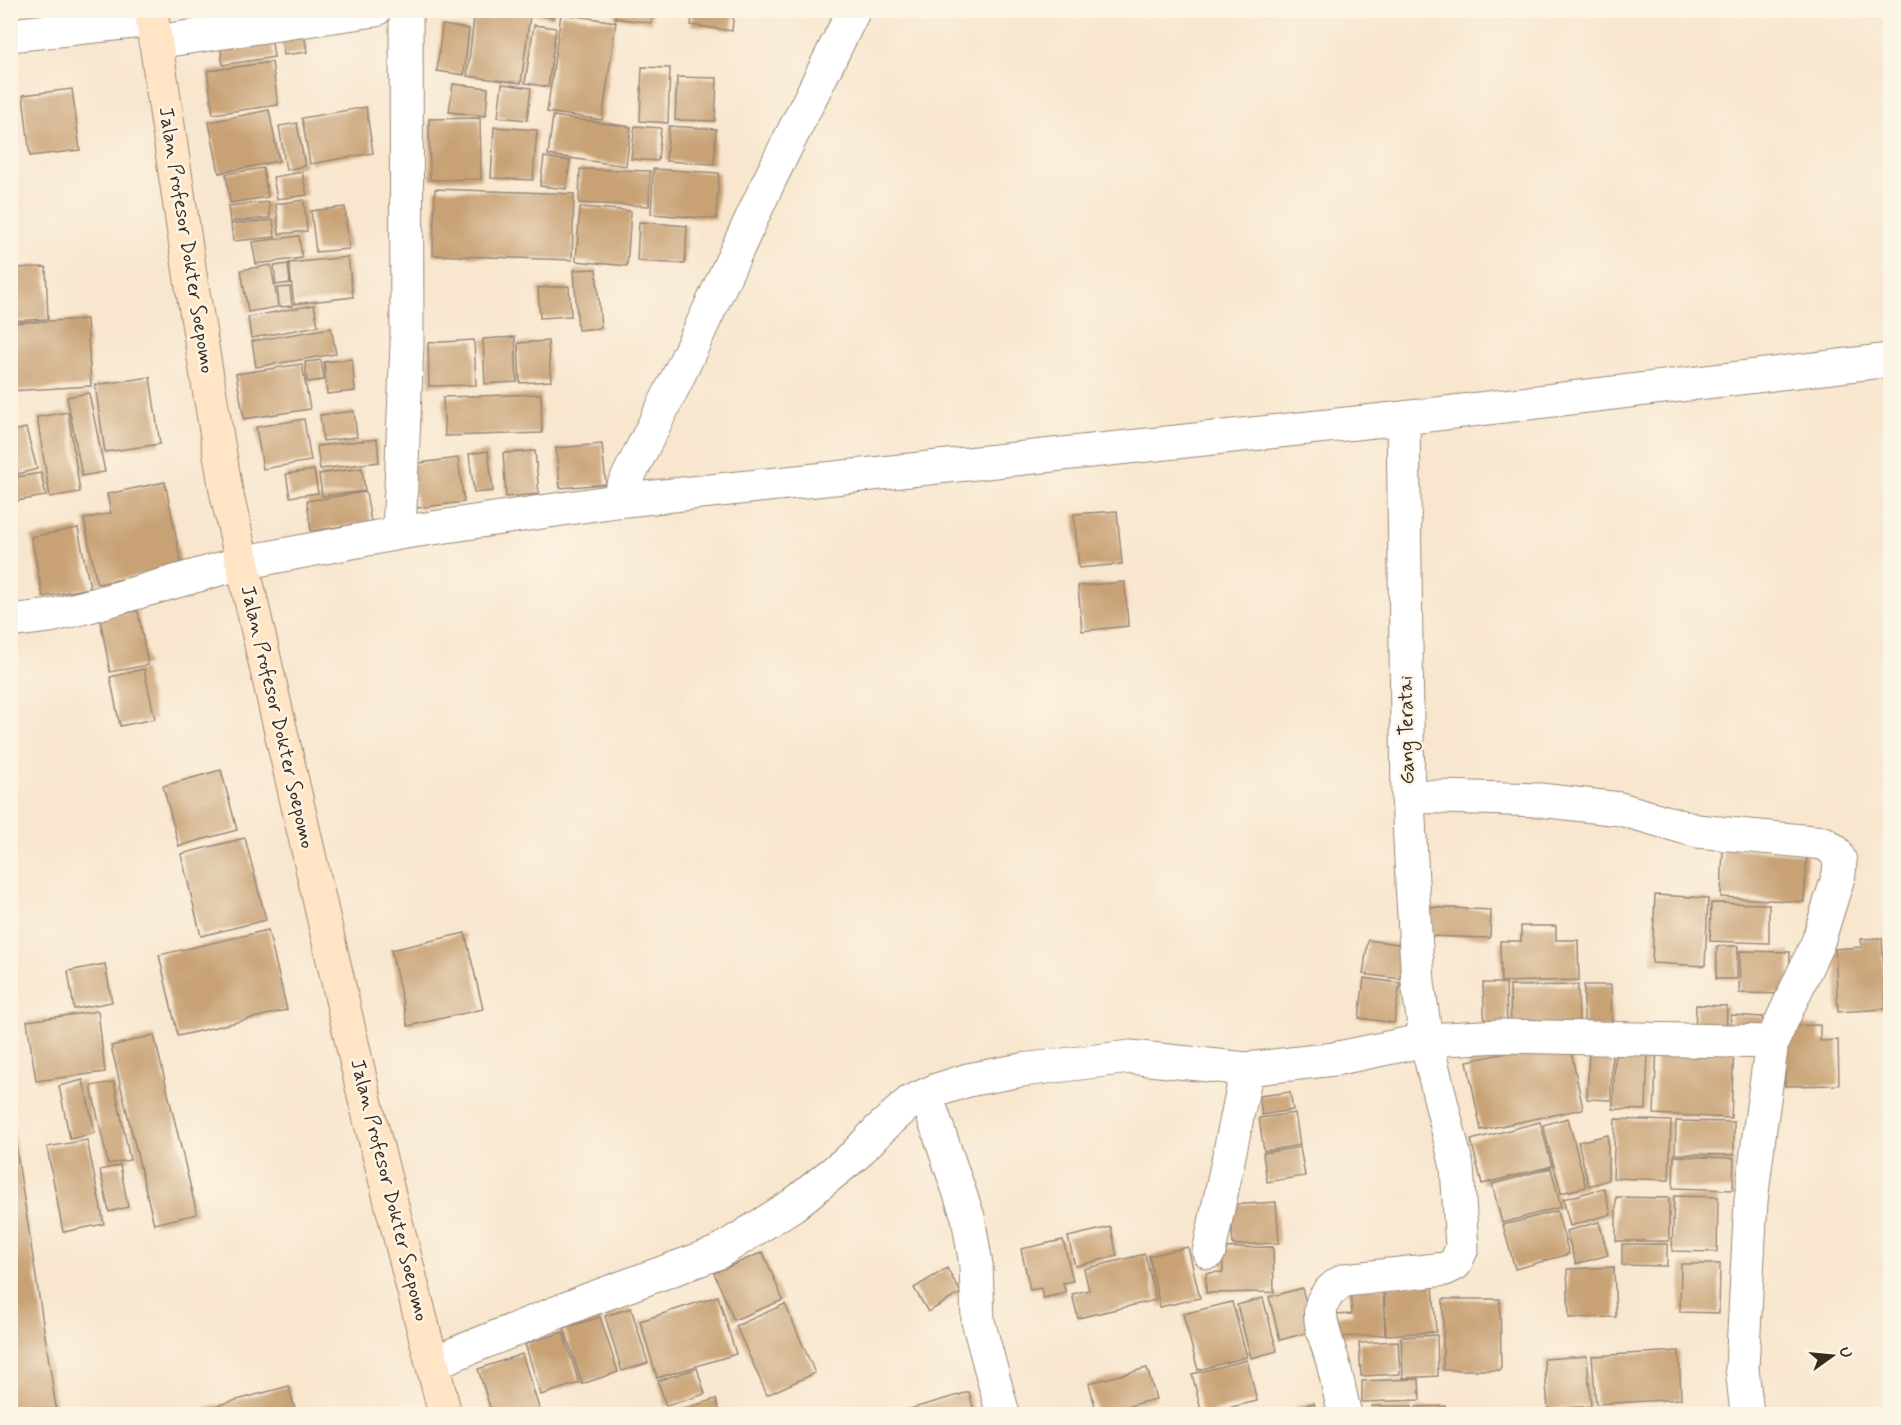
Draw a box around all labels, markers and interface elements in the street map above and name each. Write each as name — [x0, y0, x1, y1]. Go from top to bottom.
street label: Jalan Profesor Dokter Soepomo — [152, 105, 220, 375]
street label: Jalan Profesor Dokter Soepomo — [234, 583, 320, 851]
street label: Gang Teratai — [1393, 675, 1422, 785]
street label: Jalan Profesor Dokter Soepomo — [343, 1056, 435, 1324]
north arrow — [1802, 1326, 1862, 1386]
text: U — [1834, 1345, 1857, 1360]

